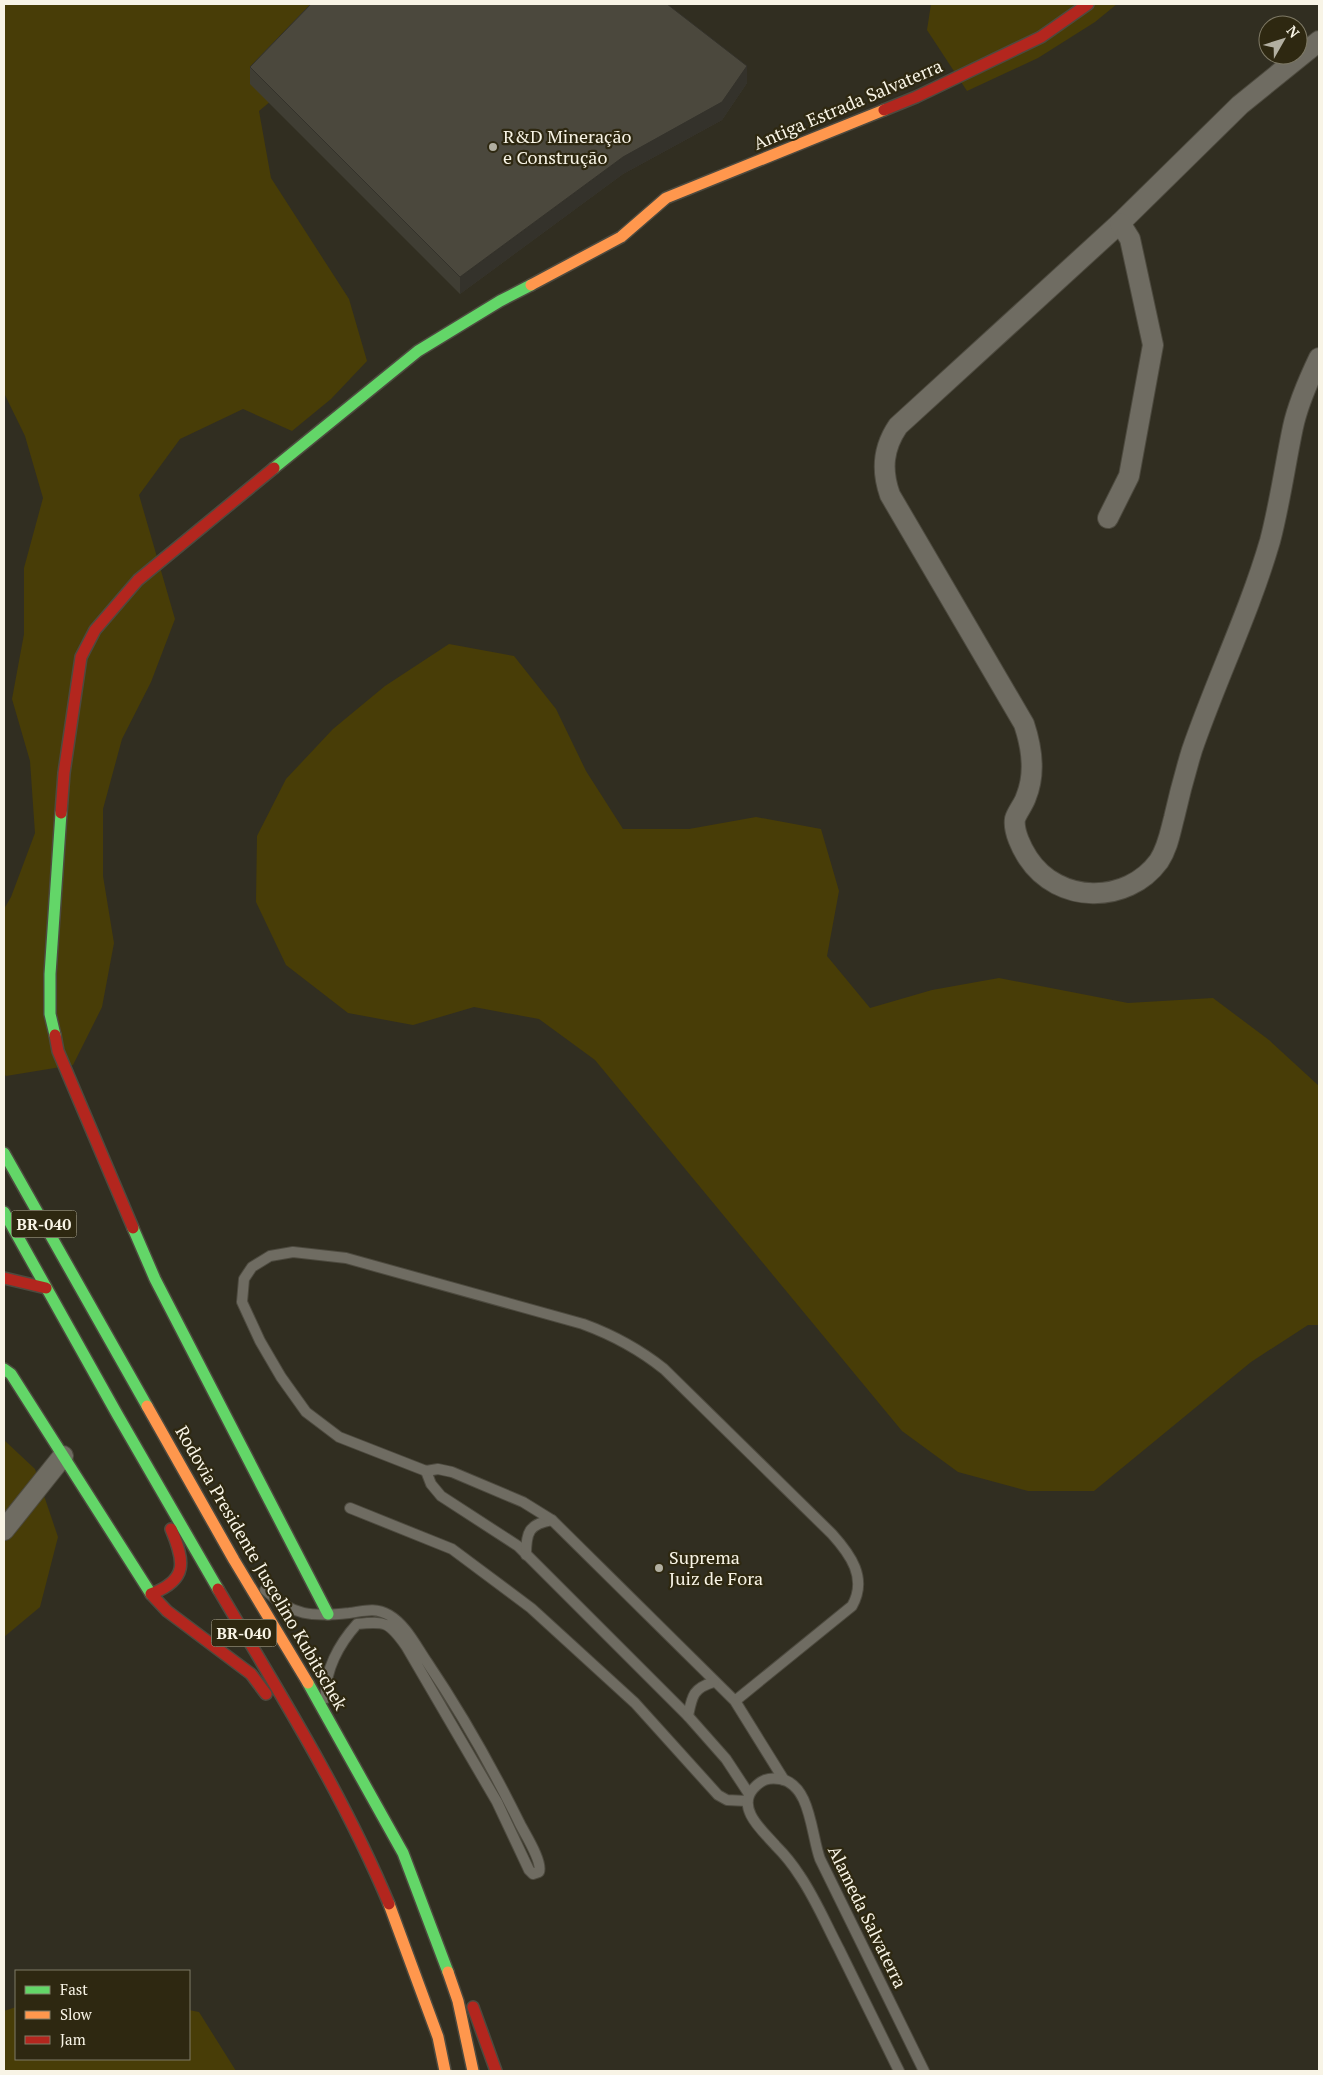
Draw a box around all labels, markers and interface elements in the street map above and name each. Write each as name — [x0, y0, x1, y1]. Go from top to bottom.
north arrow — [1258, 15, 1308, 65]
text: N — [1283, 21, 1304, 42]
street label: Antiga Estrada Salvaterra — [749, 53, 946, 155]
place label: R&D Mineração e Construção — [503, 124, 631, 169]
marker: R&D Mineração e Construção — [487, 141, 499, 153]
road number: BR-040 — [12, 1210, 76, 1238]
street label: Rodovia Presidente Juscelino Kubitschek — [170, 1421, 354, 1715]
place label: Suprema Juiz de Fora — [669, 1545, 763, 1590]
marker: Suprema Juiz de Fora — [653, 1562, 665, 1574]
road number: BR-040 — [212, 1620, 276, 1646]
street label: Alameda Salvaterra — [823, 1841, 913, 1992]
legend — [15, 1970, 190, 2060]
text: Fast — [60, 1979, 88, 1999]
text: Slow — [60, 2004, 93, 2024]
text: Jam — [60, 2029, 86, 2049]

